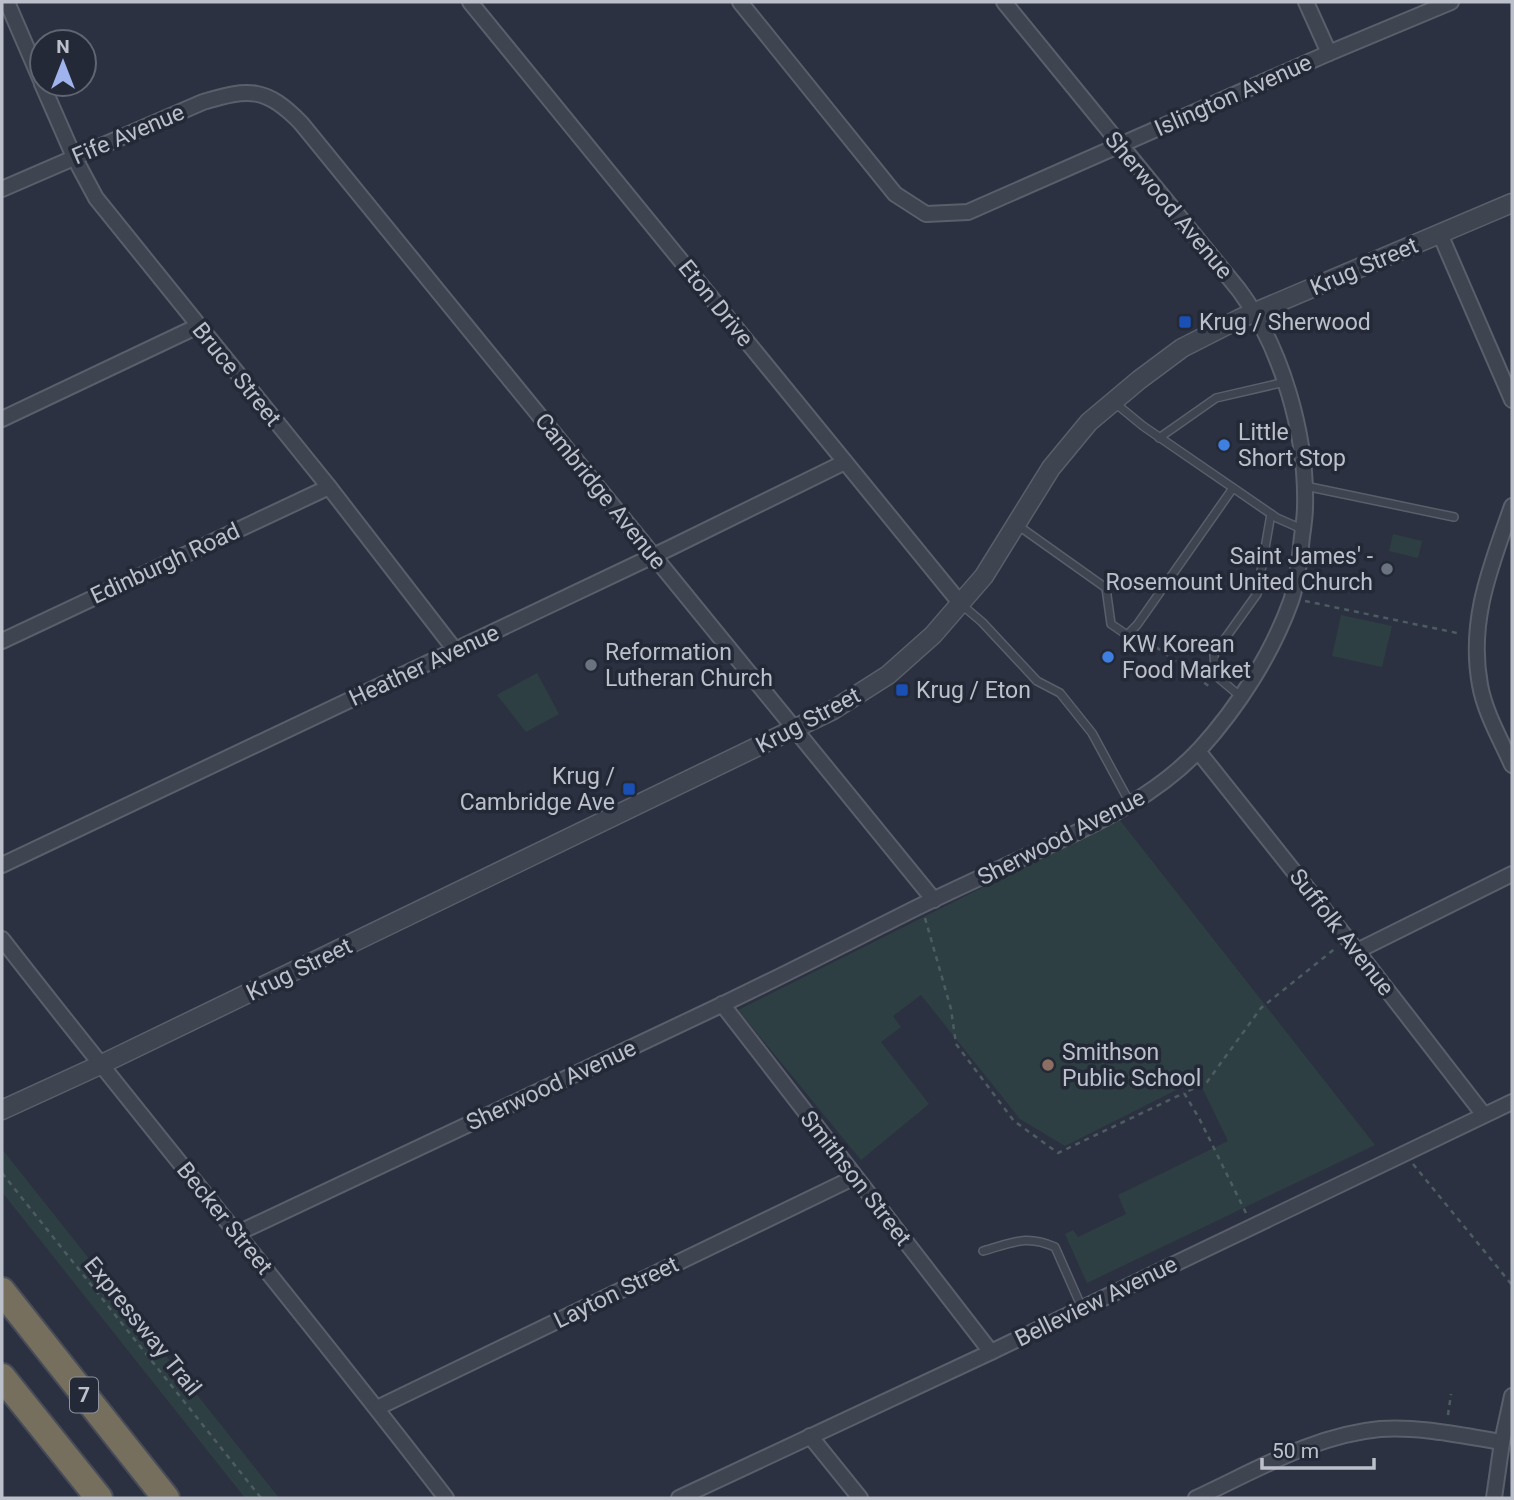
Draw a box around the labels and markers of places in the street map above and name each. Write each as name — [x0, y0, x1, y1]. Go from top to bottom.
place label: Krug / Sherwood — [1199, 309, 1371, 336]
marker: Krug / Sherwood — [1177, 314, 1193, 330]
place label: Little Short Stop — [1238, 419, 1346, 472]
marker: Little Short Stop — [1216, 437, 1232, 453]
place label: Saint James' - Rosemount United Church — [1106, 543, 1373, 596]
marker: Saint James' - Rosemount United Church — [1379, 561, 1395, 577]
place label: KW Korean Food Market — [1122, 631, 1251, 684]
place label: Reformation Lutheran Church — [605, 639, 773, 692]
marker: KW Korean Food Market — [1100, 649, 1116, 665]
marker: Reformation Lutheran Church — [583, 657, 599, 673]
place label: Krug / Eton — [916, 677, 1031, 704]
marker: Krug / Eton — [894, 682, 910, 698]
place label: Krug / Cambridge Ave — [460, 763, 615, 816]
marker: Krug / Cambridge Ave — [621, 781, 637, 797]
place label: Smithson Public School — [1062, 1039, 1201, 1092]
marker: Smithson Public School — [1040, 1057, 1056, 1073]

